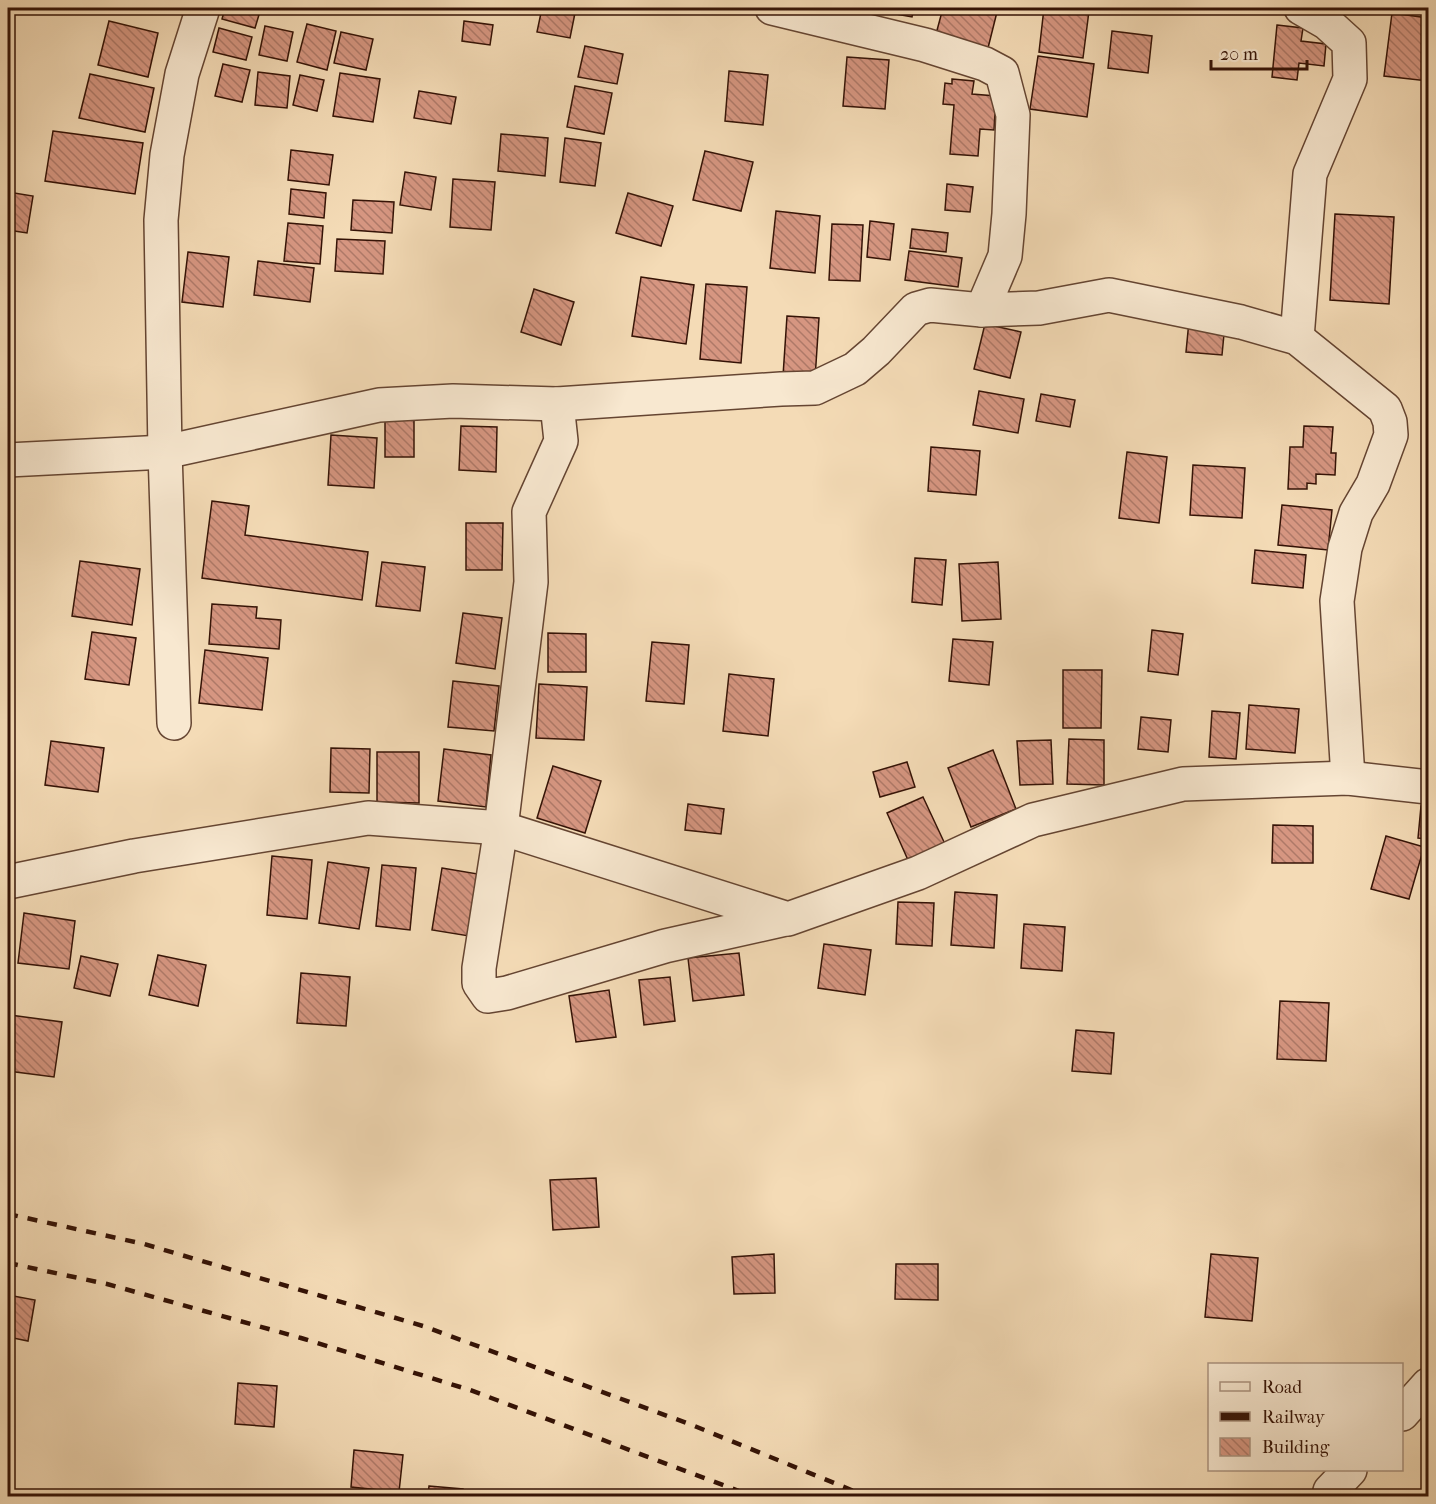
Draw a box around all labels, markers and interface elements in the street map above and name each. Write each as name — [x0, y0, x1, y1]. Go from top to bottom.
scale bar — [1211, 33, 1307, 71]
text: 20 m — [1220, 44, 1258, 65]
legend — [1208, 1363, 1403, 1471]
text: Road — [1262, 1377, 1302, 1398]
text: Railway — [1262, 1407, 1326, 1428]
text: Building — [1262, 1437, 1330, 1458]

